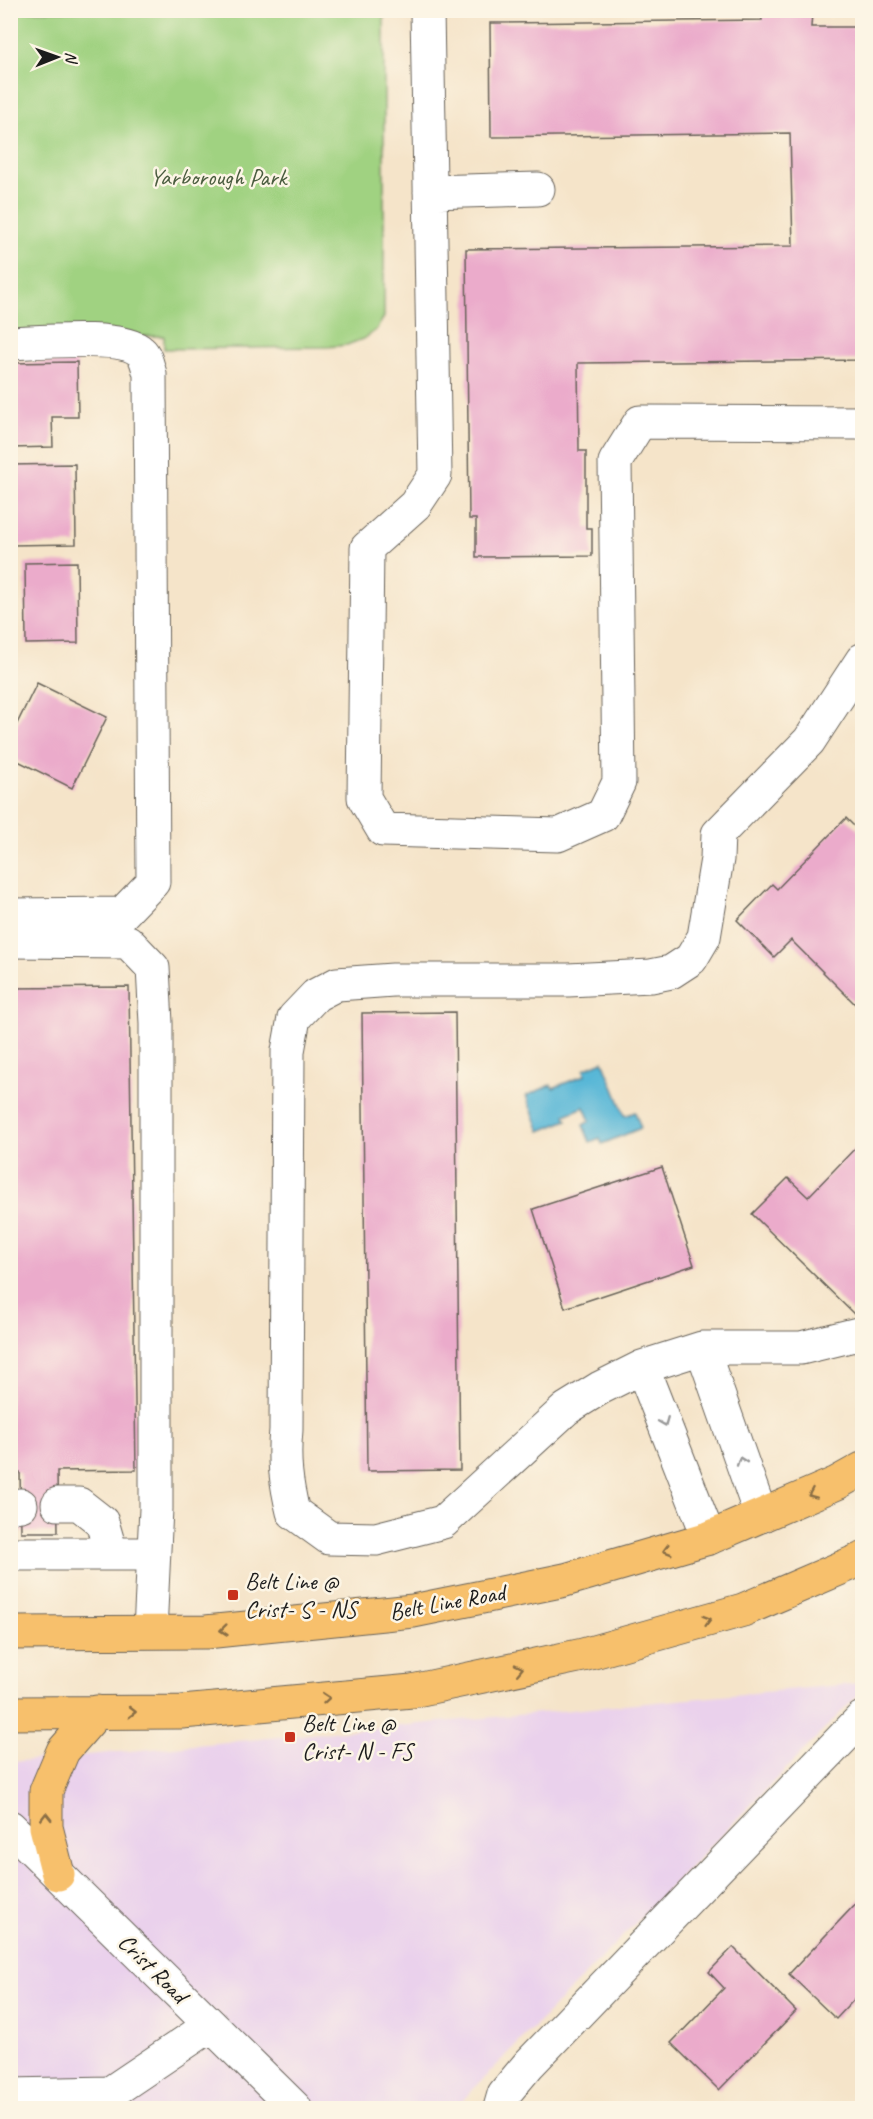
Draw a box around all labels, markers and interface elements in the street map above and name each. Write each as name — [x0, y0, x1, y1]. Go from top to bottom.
north arrow — [27, 27, 87, 87]
text: N — [61, 52, 81, 65]
park label: Yarborough Park — [150, 162, 289, 192]
one-way arrow — [656, 1416, 669, 1427]
one-way arrow — [736, 1456, 749, 1467]
one-way arrow — [808, 1487, 819, 1499]
one-way arrow — [662, 1543, 673, 1555]
place label: Belt Line @ Crist- S - NS — [245, 1566, 360, 1624]
street label: Belt Line Road — [387, 1576, 511, 1627]
marker: Belt Line @ Crist- S - NS — [226, 1588, 240, 1602]
one-way arrow — [702, 1615, 712, 1627]
one-way arrow — [219, 1623, 228, 1636]
one-way arrow — [514, 1663, 524, 1676]
one-way arrow — [322, 1692, 331, 1705]
one-way arrow — [127, 1706, 136, 1718]
place label: Belt Line @ Crist- N - FS — [302, 1708, 416, 1766]
marker: Belt Line @ Crist- N - FS — [283, 1730, 297, 1744]
one-way arrow — [40, 1813, 52, 1822]
street label: Crist Road — [112, 1927, 197, 2012]

